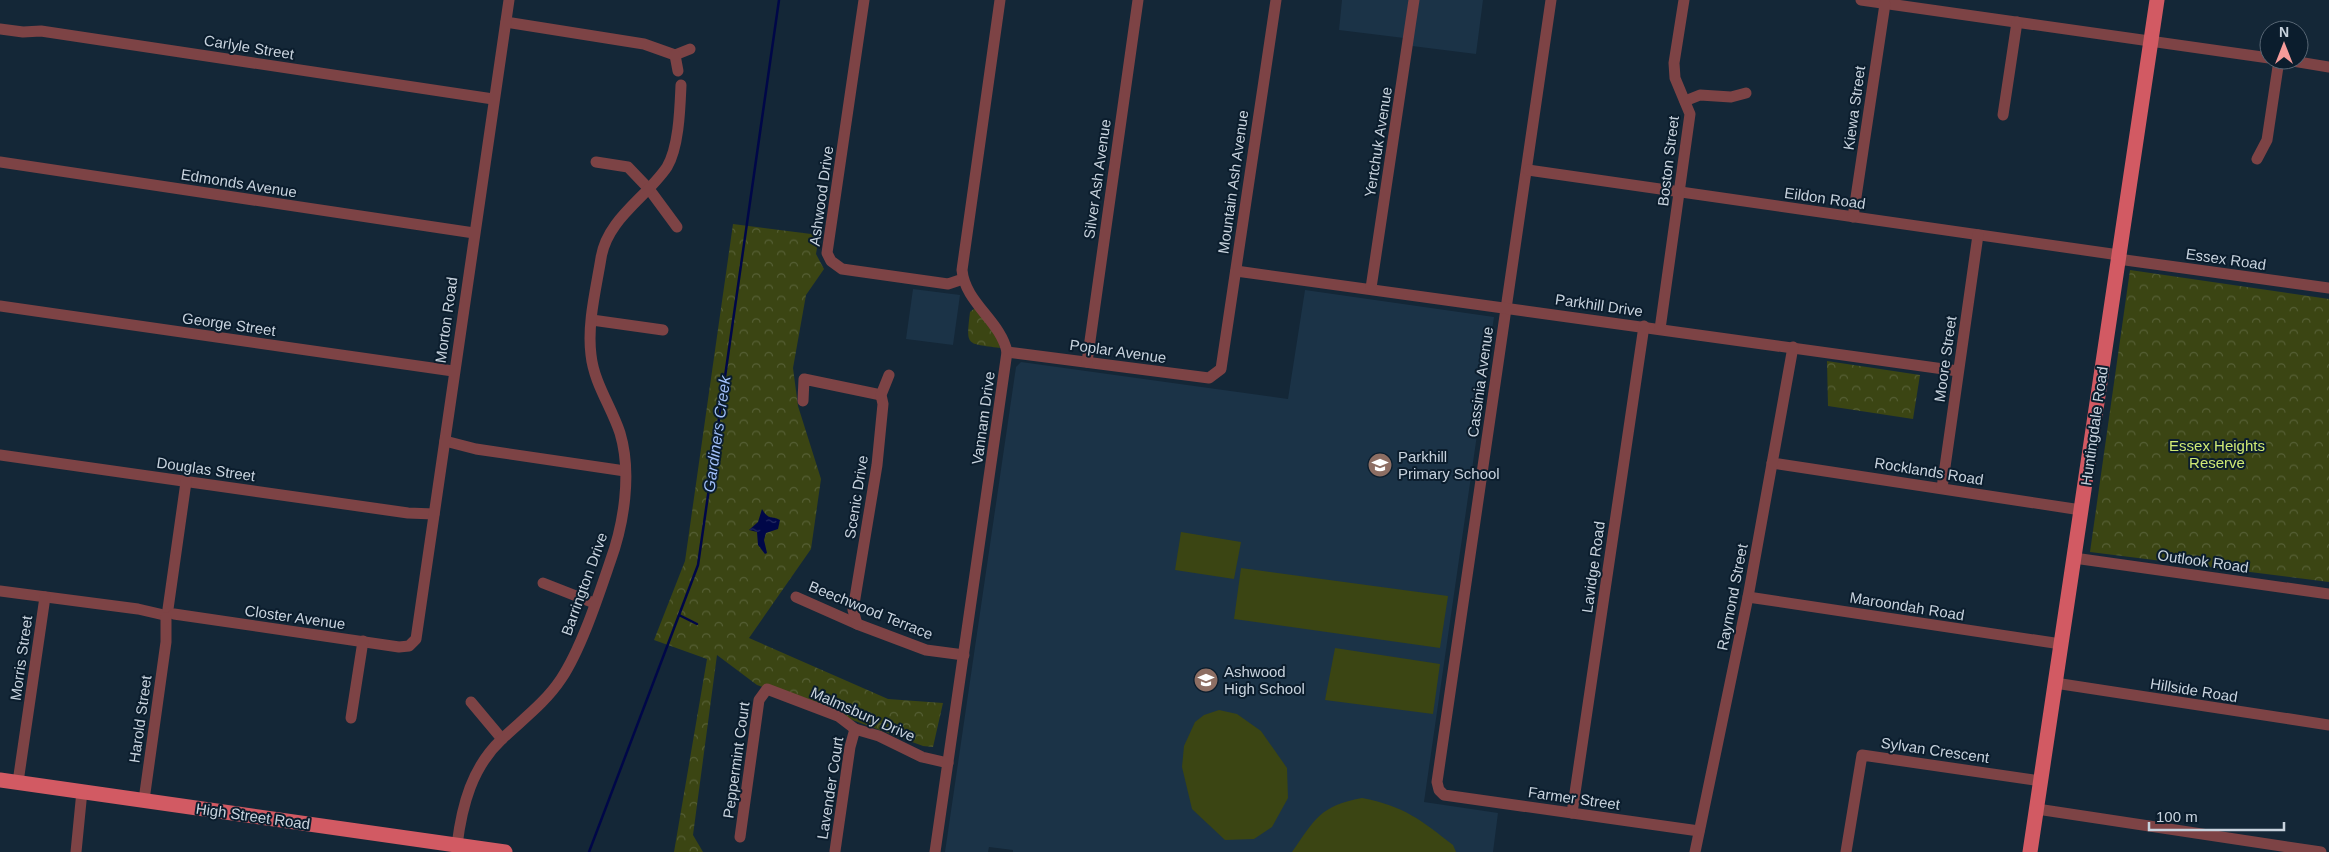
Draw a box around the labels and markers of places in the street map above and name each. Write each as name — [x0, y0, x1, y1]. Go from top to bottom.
place label: Parkhill Primary School — [1398, 448, 1500, 482]
school or university icon: Parkhill Primary School — [1367, 452, 1393, 478]
place label: Ashwood High School — [1224, 663, 1305, 697]
school or university icon: Ashwood High School — [1193, 667, 1219, 693]

